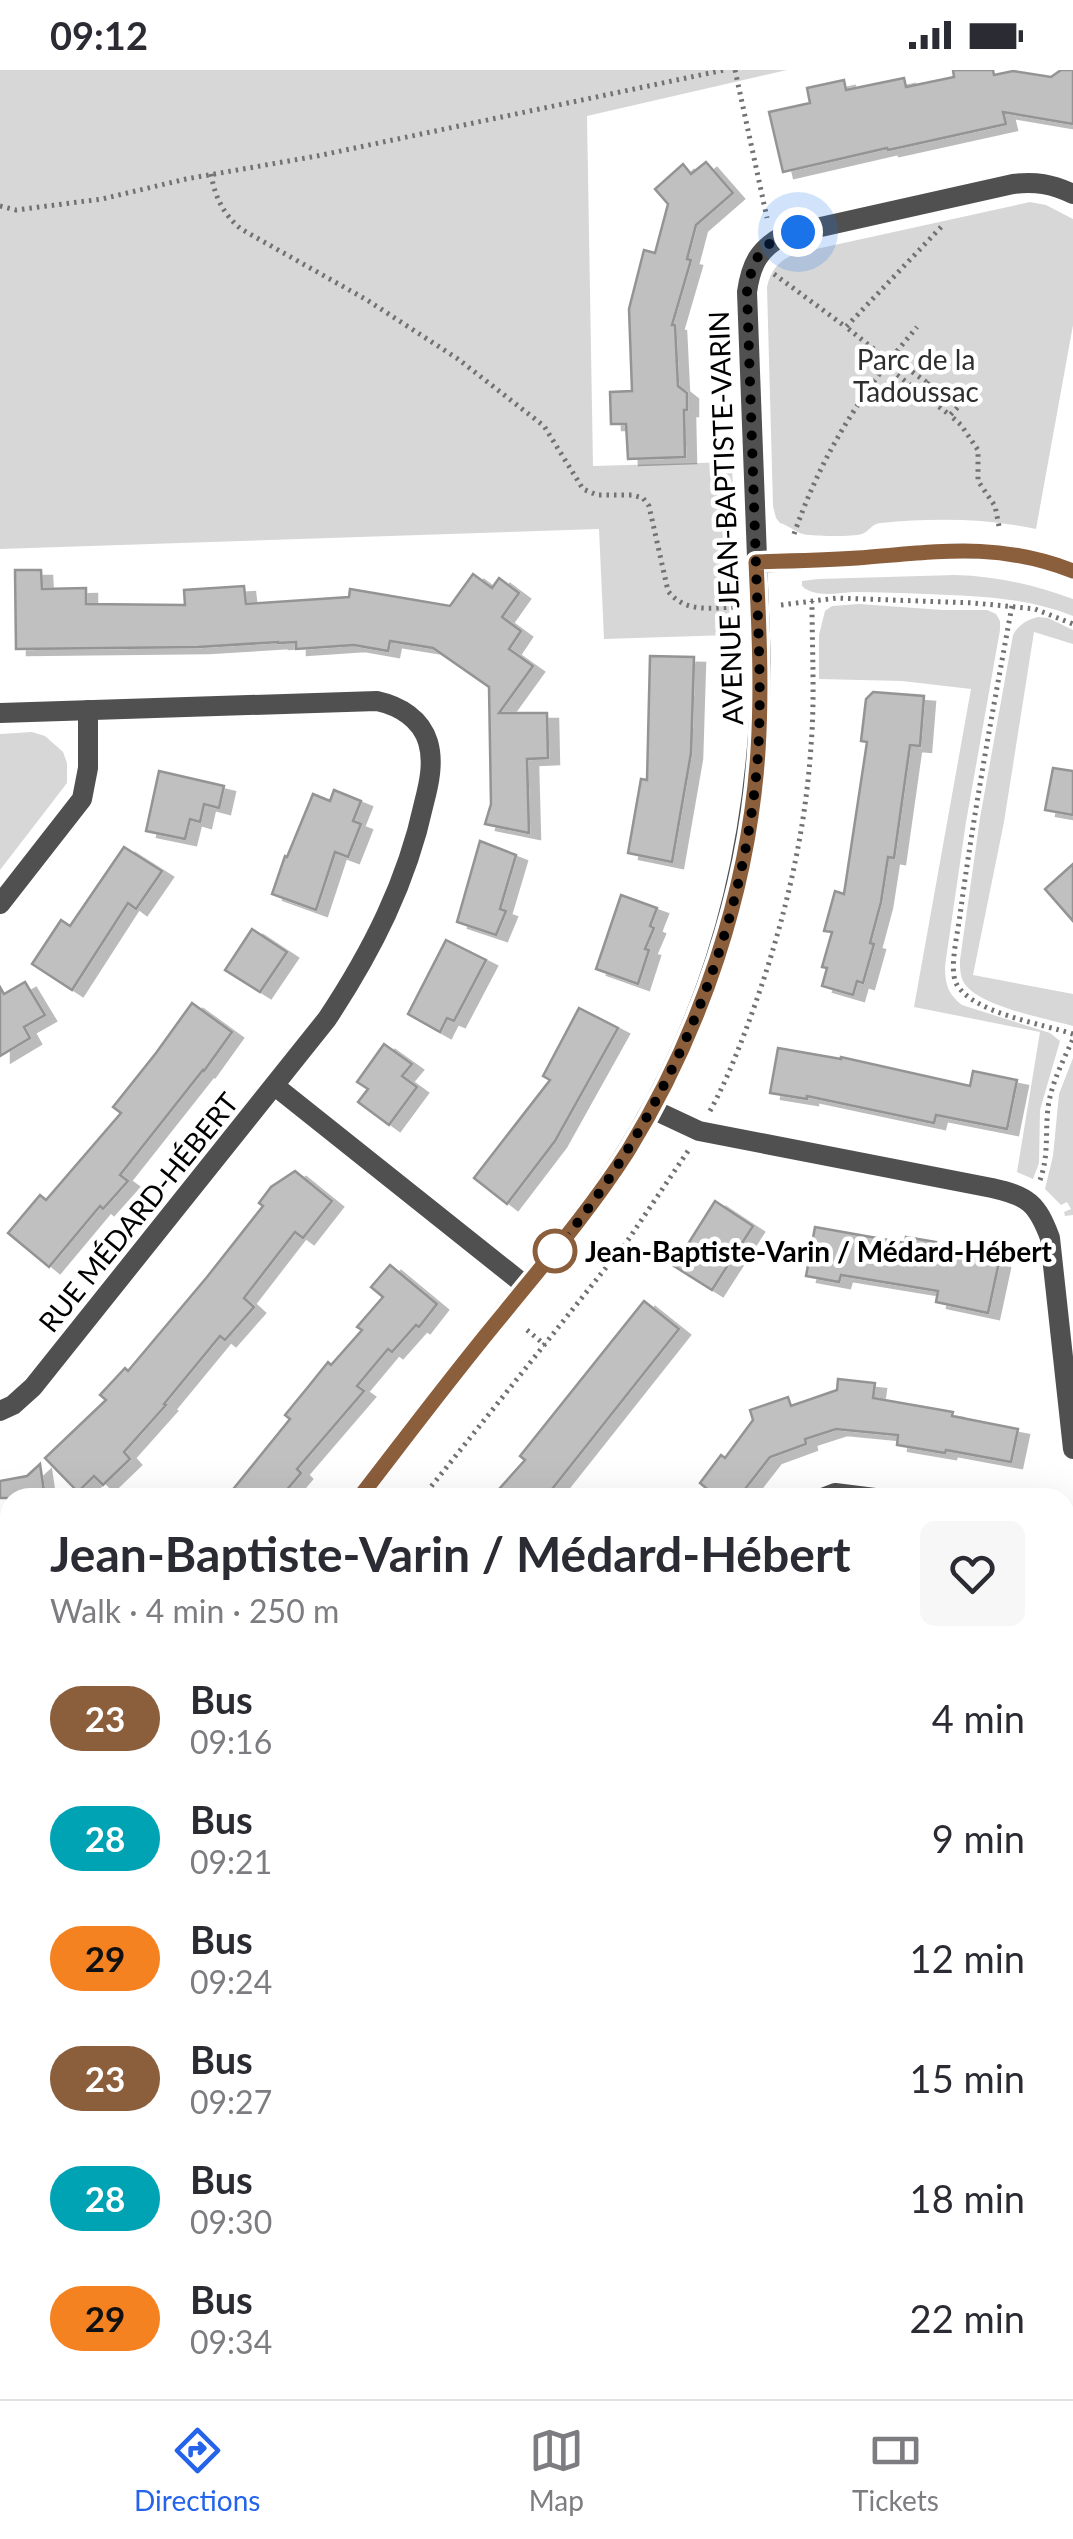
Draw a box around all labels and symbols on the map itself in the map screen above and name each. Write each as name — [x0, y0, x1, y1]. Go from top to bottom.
your location — [773, 207, 823, 257]
street label: AVENUE JEAN-BAPTISTE-VARIN — [701, 310, 749, 726]
park label: Parc de la Tadoussac — [853, 342, 979, 408]
street label: RUE MÉDARD-HÉBERT — [31, 1085, 245, 1338]
marker: Jean-Baptiste-Varin / Médard-Hébert — [534, 1230, 576, 1272]
place label: Jean-Baptiste-Varin / Médard-Hébert — [585, 1234, 1053, 1268]

